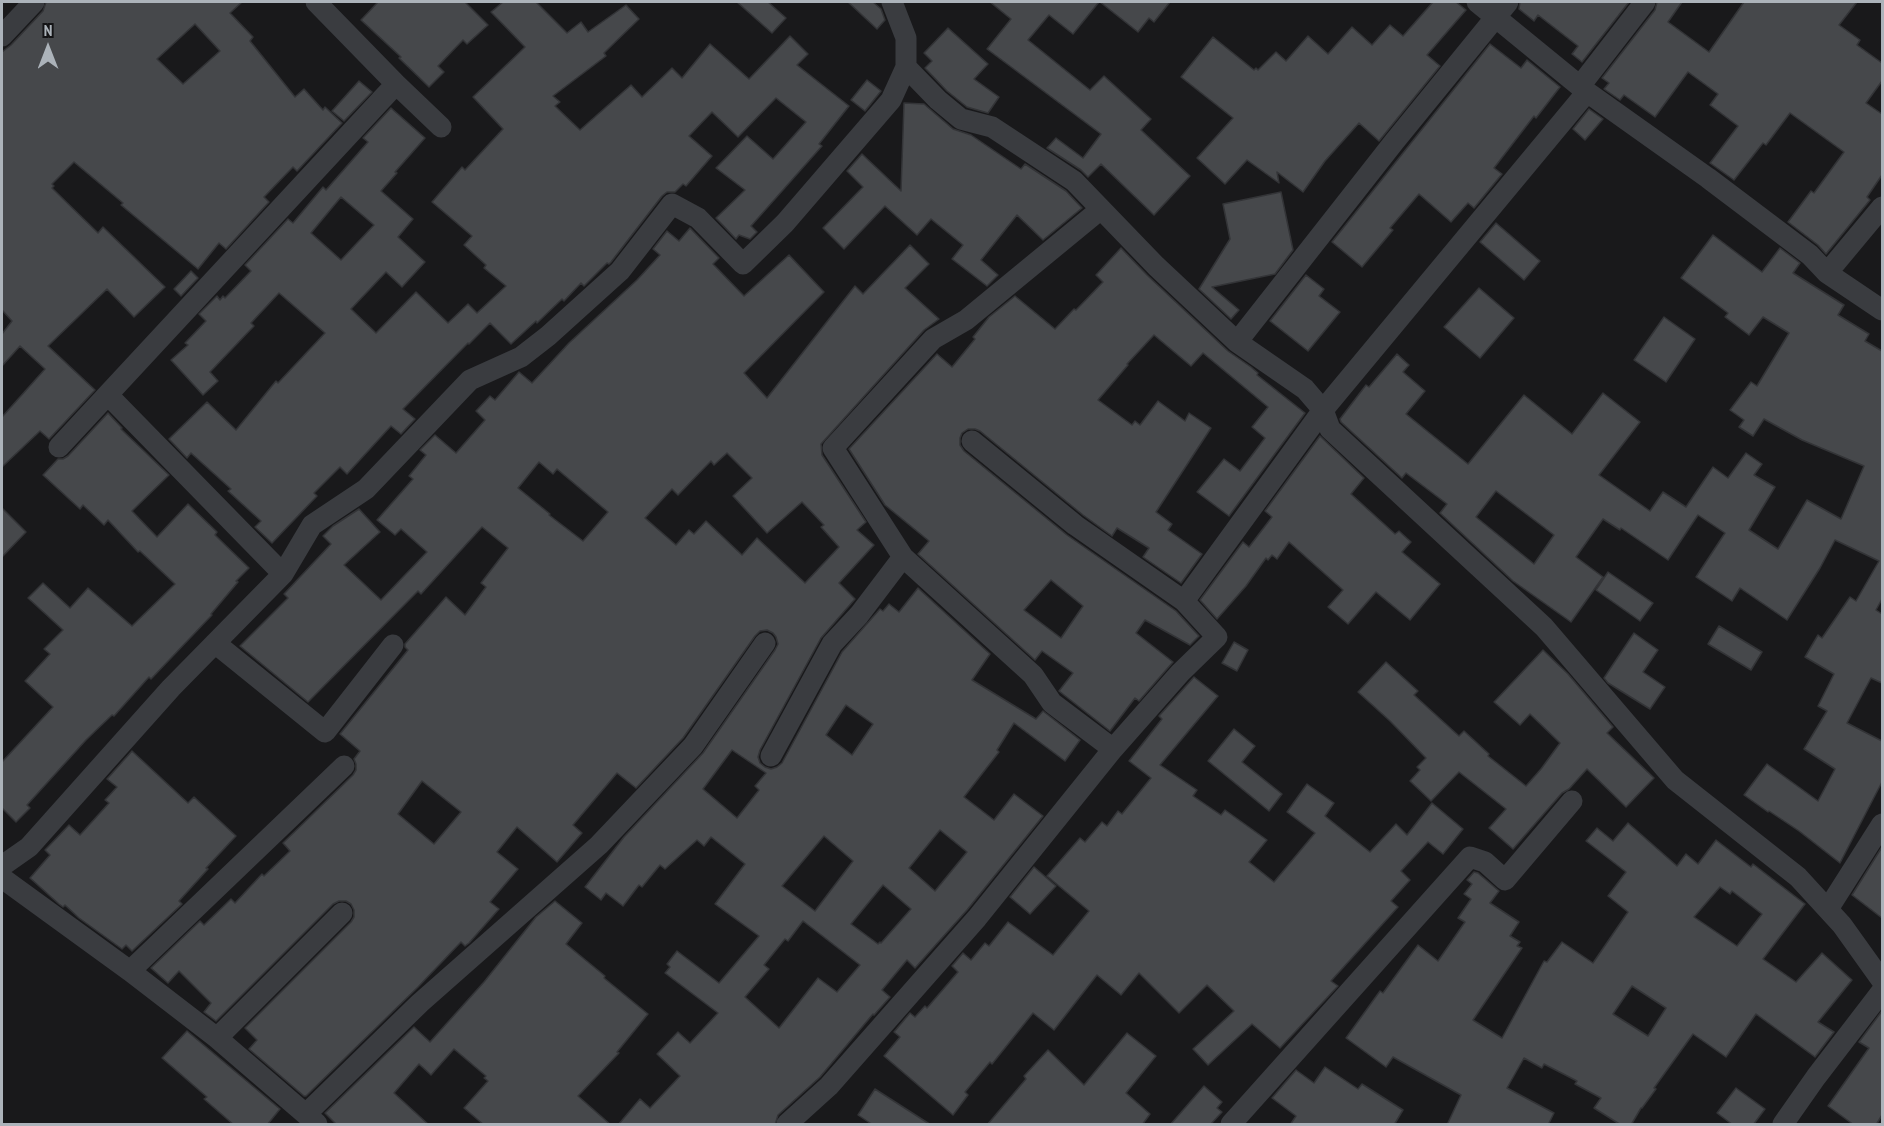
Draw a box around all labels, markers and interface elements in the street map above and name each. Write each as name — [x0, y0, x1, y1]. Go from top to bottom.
north arrow — [18, 18, 78, 78]
text: N — [44, 20, 52, 40]

